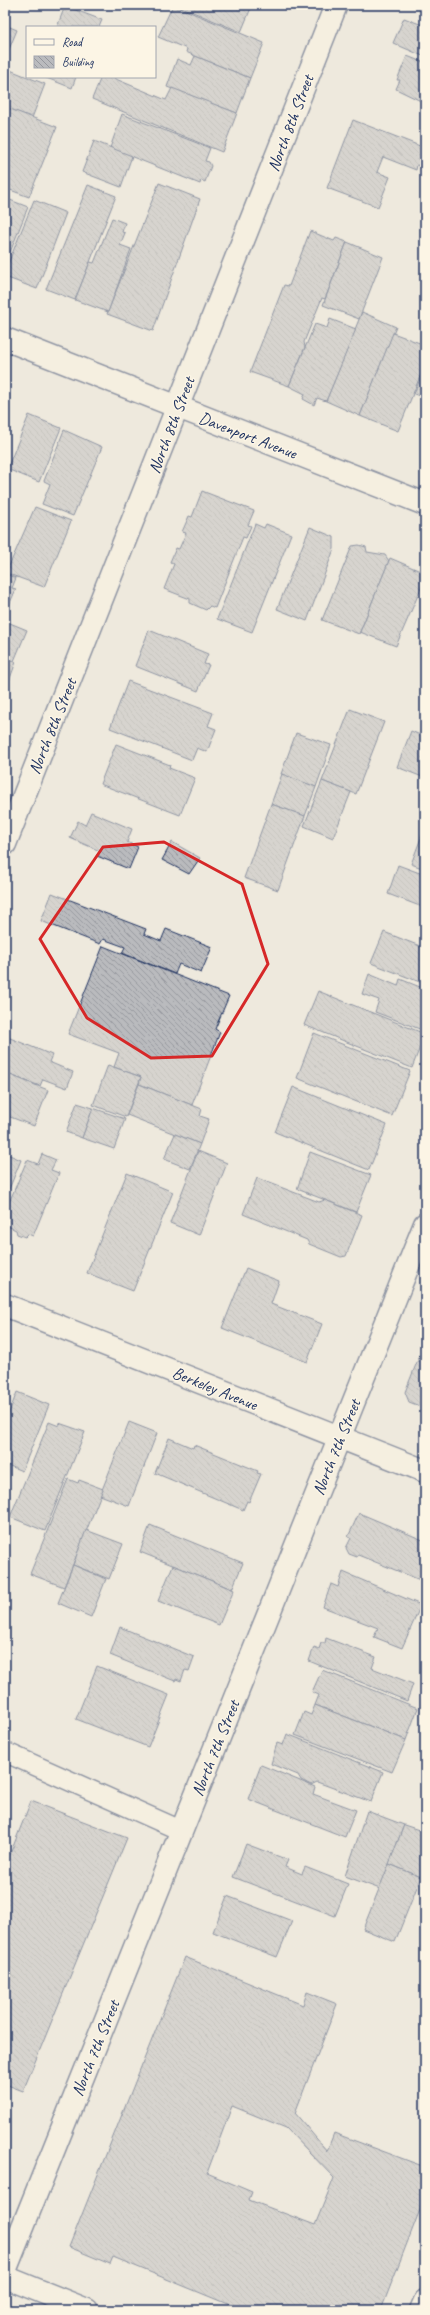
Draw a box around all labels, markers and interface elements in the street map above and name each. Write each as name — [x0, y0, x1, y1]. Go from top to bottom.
legend — [26, 26, 156, 78]
text: Road — [62, 34, 84, 50]
text: Building — [62, 54, 94, 70]
street label: North 8th Street — [262, 70, 319, 174]
street label: North 8th Street — [143, 372, 200, 476]
street label: Davenport Avenue — [196, 407, 301, 464]
street label: North 8th Street — [24, 673, 82, 777]
street label: Berkeley Avenue — [169, 1362, 262, 1416]
street label: North 7th Street — [308, 1394, 366, 1498]
street label: North 7th Street — [187, 1695, 245, 1799]
street label: North 7th Street — [67, 1995, 125, 2099]

